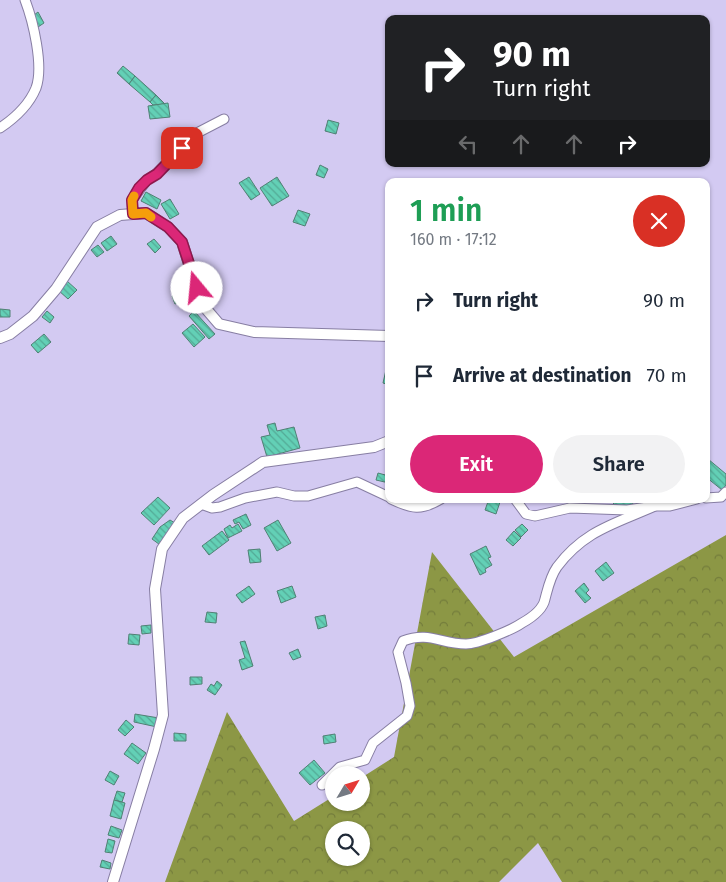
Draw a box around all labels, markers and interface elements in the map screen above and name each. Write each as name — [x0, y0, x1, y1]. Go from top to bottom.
text: 90 m — [493, 33, 571, 75]
icon: right — [410, 35, 475, 100]
text: Turn right — [493, 75, 590, 102]
pin — [161, 127, 203, 169]
icon: left — [454, 130, 482, 158]
icon: ahead — [507, 130, 535, 158]
icon: ahead — [560, 130, 588, 158]
icon: right — [613, 130, 641, 158]
icon: arrive — [168, 134, 196, 162]
text: 1 min — [410, 193, 482, 229]
button: close — [633, 195, 685, 247]
text: 160 m · 17:12 — [410, 230, 497, 249]
position arrow — [170, 261, 222, 313]
icon: right — [410, 287, 438, 315]
text: Turn right — [453, 289, 538, 312]
text: 90 m — [643, 289, 685, 312]
icon: arrive — [410, 362, 438, 390]
text: Arrive at destination — [453, 364, 632, 387]
text: 70 m — [647, 364, 687, 387]
button: Exit — [410, 435, 543, 493]
button: Share — [553, 435, 685, 493]
north arrow — [325, 766, 370, 811]
map controls — [325, 766, 370, 866]
button: search — [325, 821, 370, 866]

